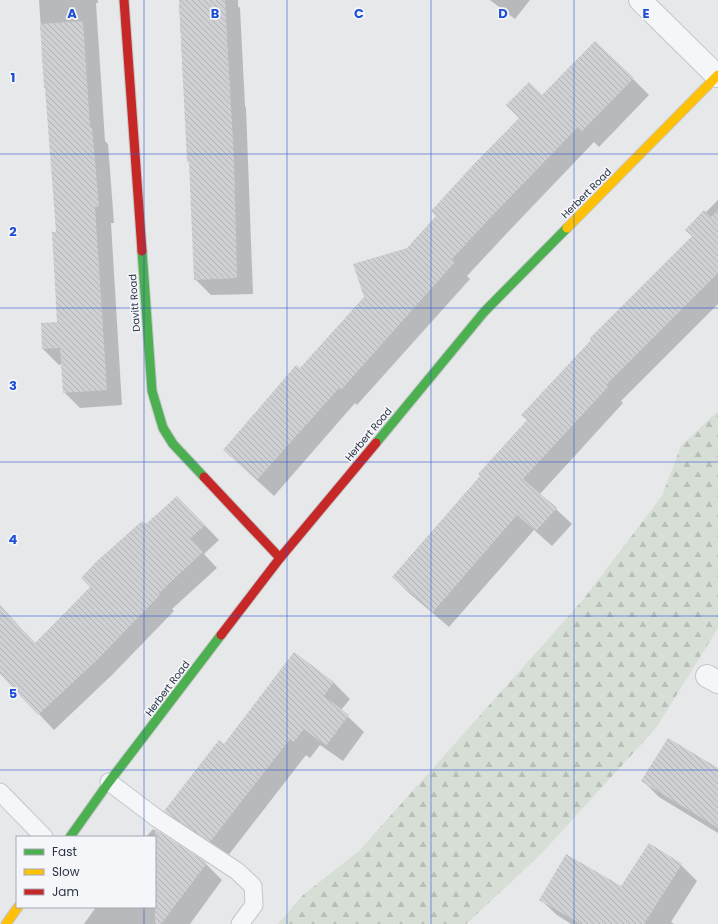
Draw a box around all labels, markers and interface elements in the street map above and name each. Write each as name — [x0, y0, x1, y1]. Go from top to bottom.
text: A — [67, 4, 77, 23]
text: B — [211, 4, 220, 23]
text: C — [354, 4, 364, 23]
text: D — [498, 4, 508, 23]
text: E — [642, 4, 650, 23]
text: 1 — [11, 68, 15, 87]
street label: Herbert Road — [558, 165, 615, 222]
text: 2 — [9, 222, 17, 241]
street label: Davitt Road — [125, 274, 144, 332]
text: 3 — [9, 376, 17, 395]
street label: Herbert Road — [341, 404, 395, 464]
text: 4 — [9, 530, 18, 549]
street label: Herbert Road — [142, 657, 193, 719]
text: 5 — [9, 684, 17, 703]
legend — [16, 836, 156, 908]
text: Fast — [52, 843, 77, 860]
text: Slow — [52, 863, 80, 880]
text: Jam — [52, 883, 79, 900]

